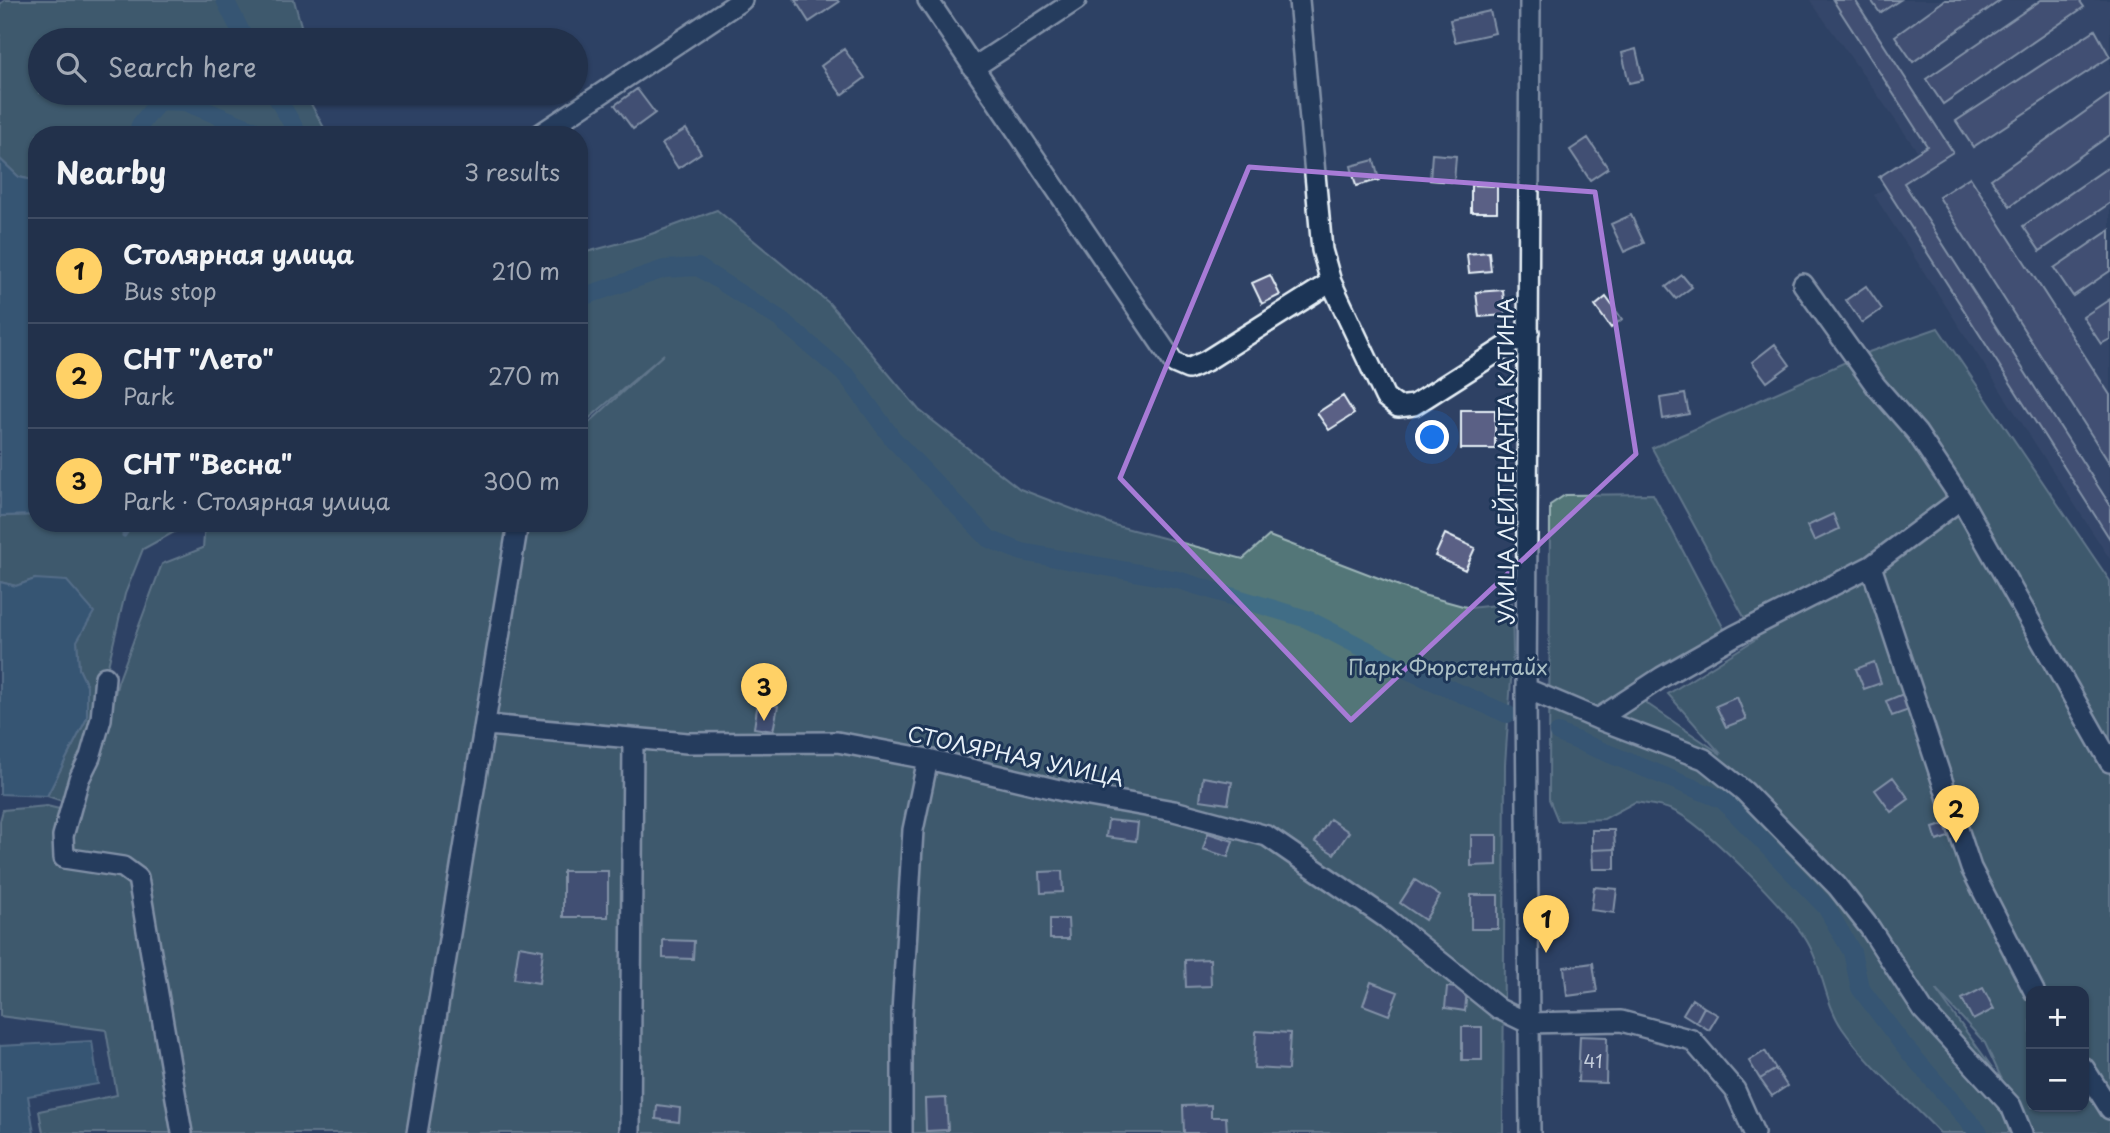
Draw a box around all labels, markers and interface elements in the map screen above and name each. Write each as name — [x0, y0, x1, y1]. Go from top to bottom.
search box — [28, 28, 588, 105]
text: Search here — [108, 47, 257, 86]
icon: search — [52, 48, 90, 86]
text: Nearby — [56, 149, 166, 194]
text: 3 results — [464, 154, 560, 189]
text: Столярная улица — [123, 234, 354, 273]
text: 1 — [74, 253, 85, 288]
text: 210 m — [492, 253, 560, 288]
text: Bus stop — [123, 273, 217, 308]
street label: УЛИЦА ЛЕЙТЕНАНТА КАТИНА — [1489, 297, 1521, 625]
text: СНТ "Лето" — [123, 339, 274, 378]
text: 2 — [71, 358, 87, 393]
text: 270 m — [488, 358, 560, 393]
text: Park — [123, 378, 174, 413]
your location — [1415, 420, 1449, 454]
text: СНТ "Весна" — [123, 444, 292, 483]
text: 3 — [71, 463, 87, 498]
text: 300 m — [483, 463, 560, 498]
text: Park · Столярная улица — [123, 483, 390, 518]
park label: Парк Фюрстентайх — [1348, 650, 1548, 682]
pin: 3 — [741, 663, 787, 721]
street label: СТОЛЯРНАЯ УЛИЦА — [905, 716, 1127, 794]
pin: 2 — [1933, 785, 1979, 843]
pin: 1 — [1523, 895, 1569, 953]
map controls — [2026, 986, 2089, 1112]
button: + — [2026, 986, 2089, 1049]
house number: 41 — [1584, 1047, 1602, 1074]
button: − — [2026, 1049, 2089, 1112]

